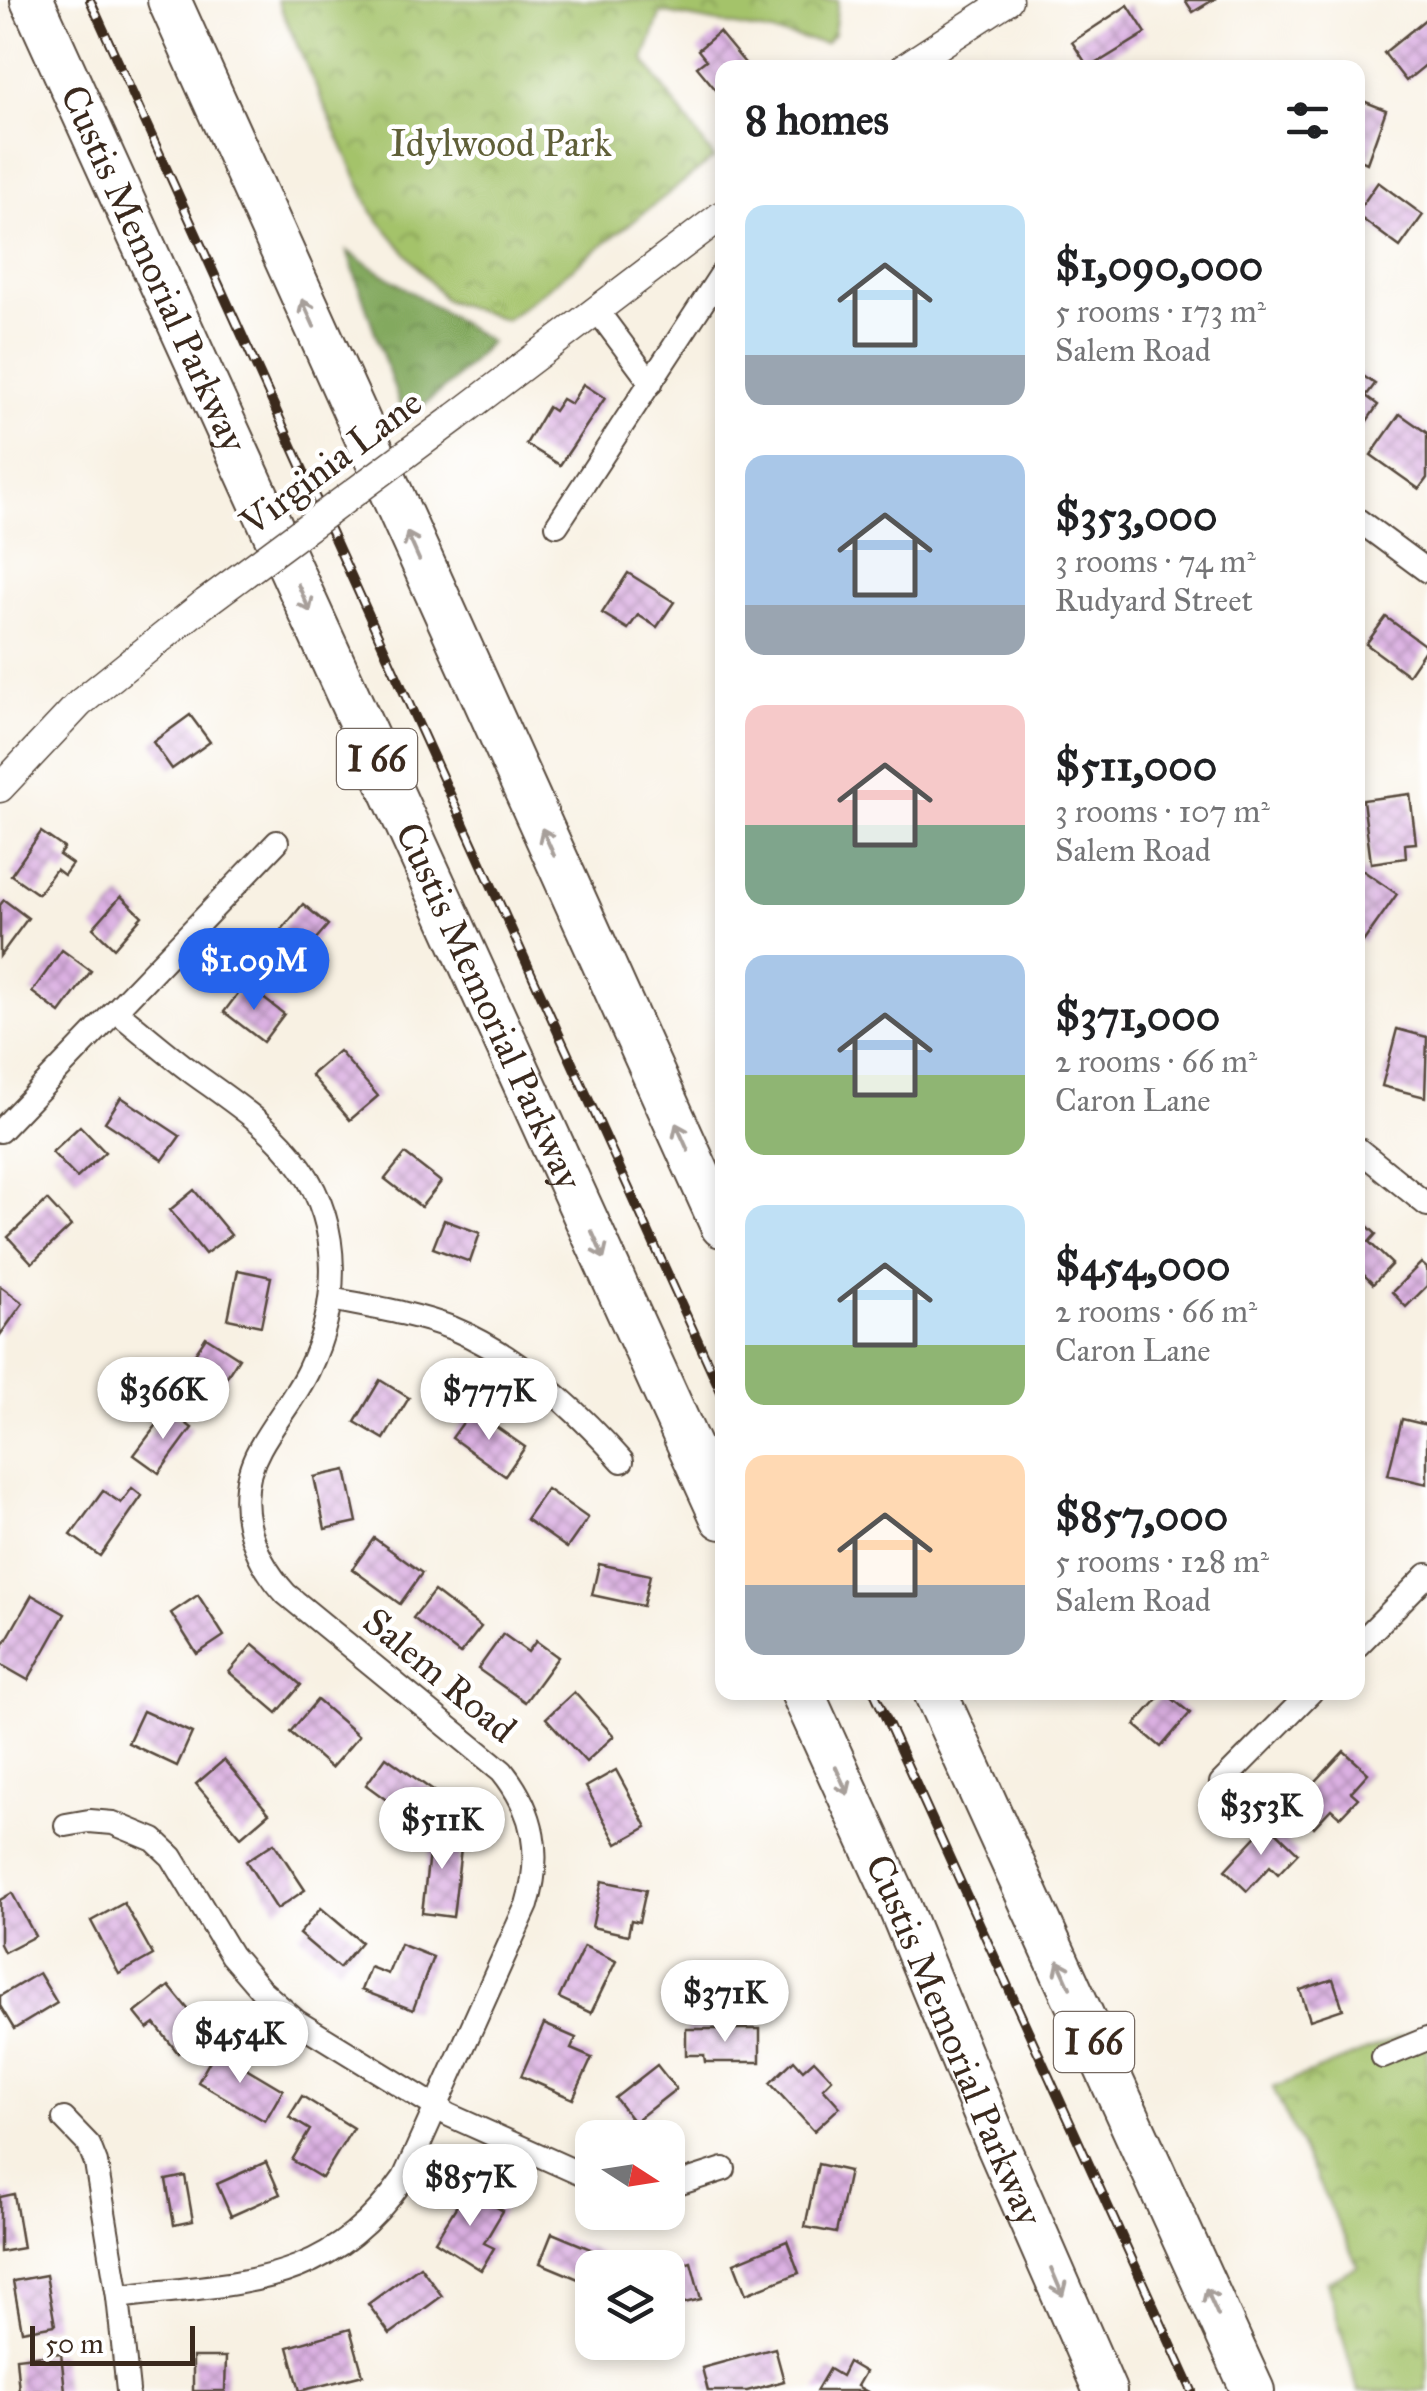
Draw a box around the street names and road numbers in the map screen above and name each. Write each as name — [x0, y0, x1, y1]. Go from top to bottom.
street label: Custis Memorial Parkway — [51, 78, 258, 460]
street label: Virginia Lane — [231, 379, 431, 546]
road number: I 66 — [337, 729, 417, 789]
street label: Custis Memorial Parkway — [386, 815, 593, 1198]
street label: Salem Road — [354, 1598, 526, 1752]
street label: Custis Memorial Parkway — [856, 1847, 1053, 2234]
road number: I 66 — [1054, 2012, 1134, 2072]

